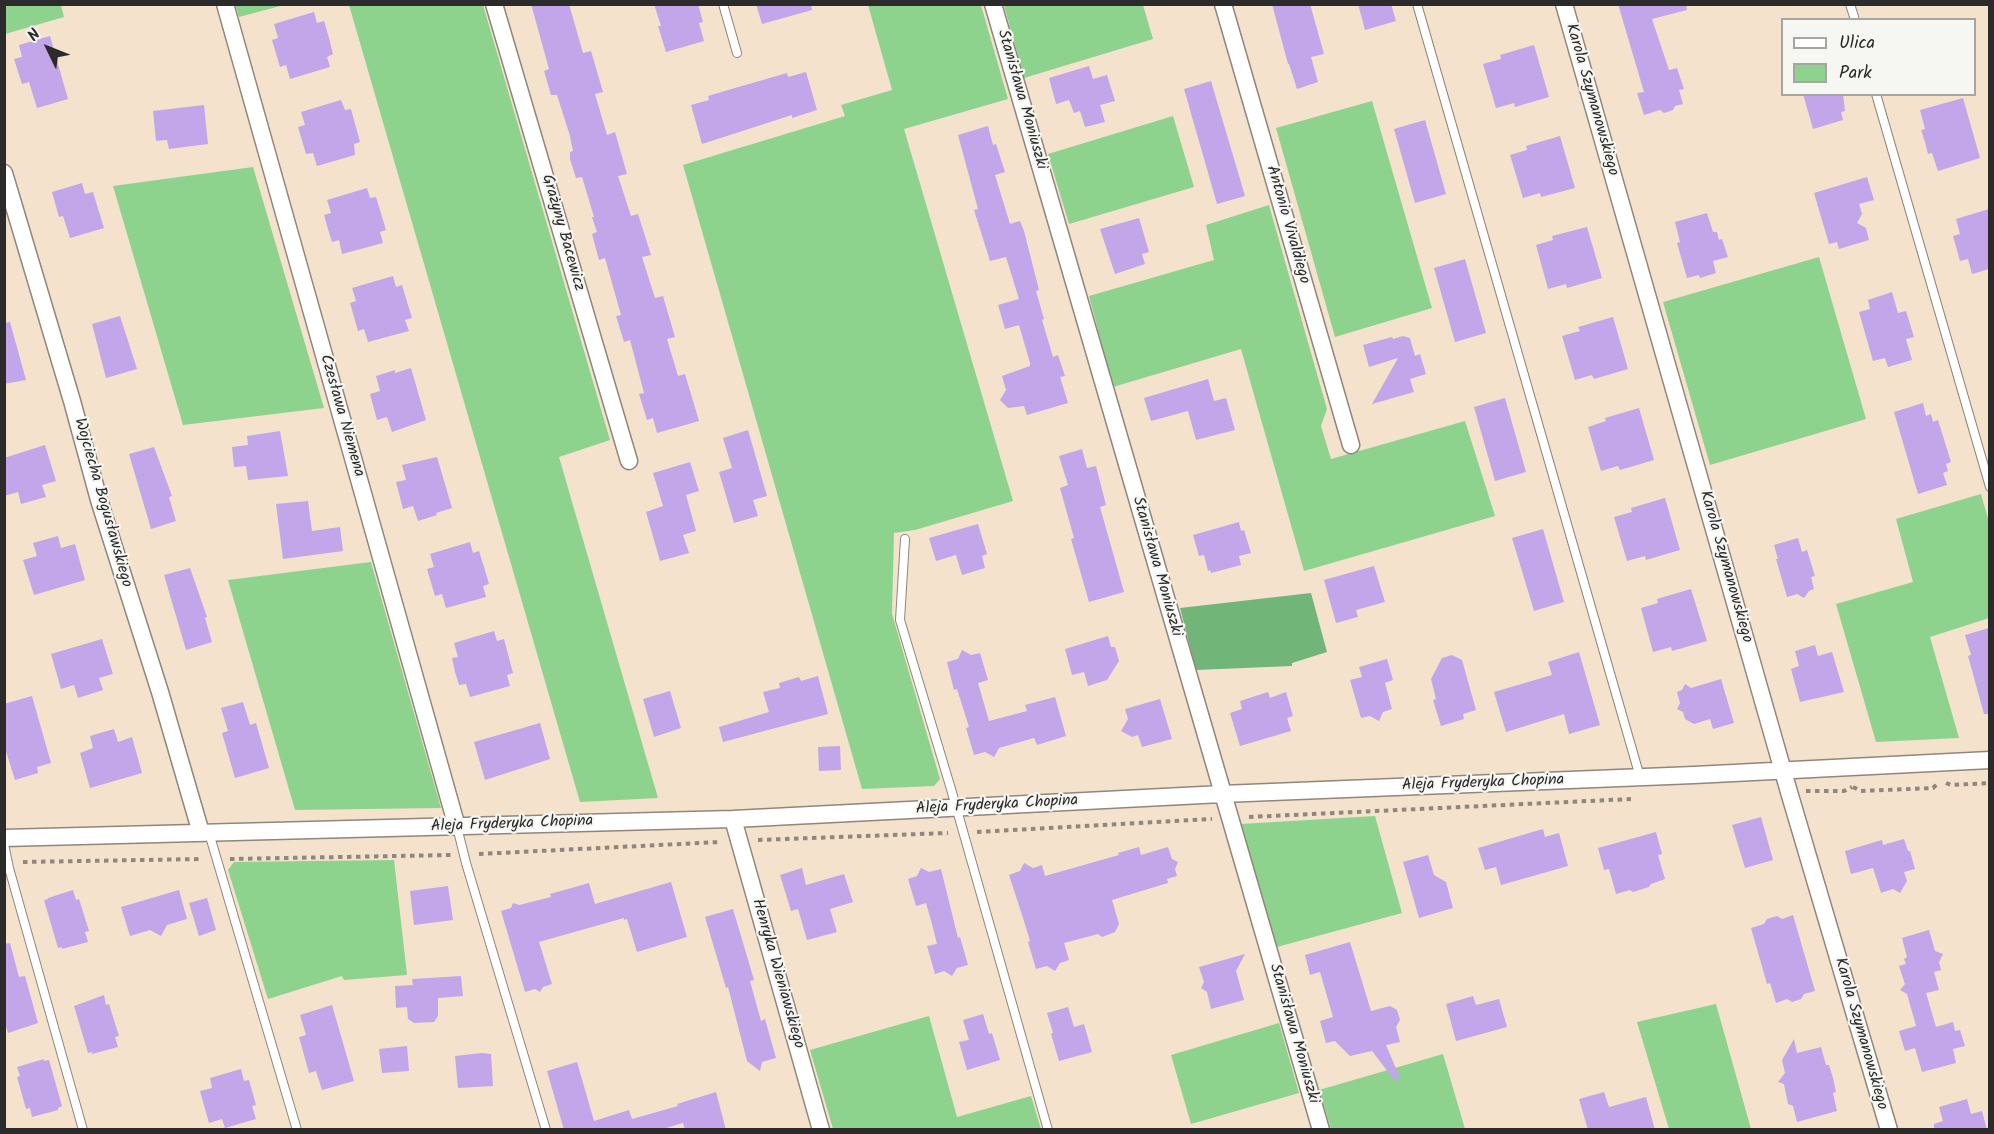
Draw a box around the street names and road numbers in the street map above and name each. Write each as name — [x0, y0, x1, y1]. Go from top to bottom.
street label: Karola Szymanowskiego — [1560, 22, 1622, 178]
street label: Stanisława Moniuszki — [992, 28, 1050, 172]
street label: Antonio Vivaldiego — [1261, 164, 1313, 286]
street label: Grażyny Bacewicz — [536, 173, 588, 293]
street label: Czesława Niemena — [314, 353, 368, 479]
street label: Wojciecha Bogusławskiego — [69, 416, 135, 590]
street label: Karola Szymanowskiego — [1694, 489, 1756, 645]
street label: Stanisława Moniuszki — [1127, 495, 1185, 639]
street label: Aleja Fryderyka Chopina — [1402, 772, 1564, 796]
street label: Aleja Fryderyka Chopina — [915, 792, 1079, 820]
street label: Aleja Fryderyka Chopina — [431, 813, 593, 837]
street label: Henryka Wieniawskiego — [746, 897, 808, 1051]
street label: Karola Szymanowskiego — [1829, 956, 1891, 1112]
street label: Stanisława Moniuszki — [1264, 962, 1322, 1106]

